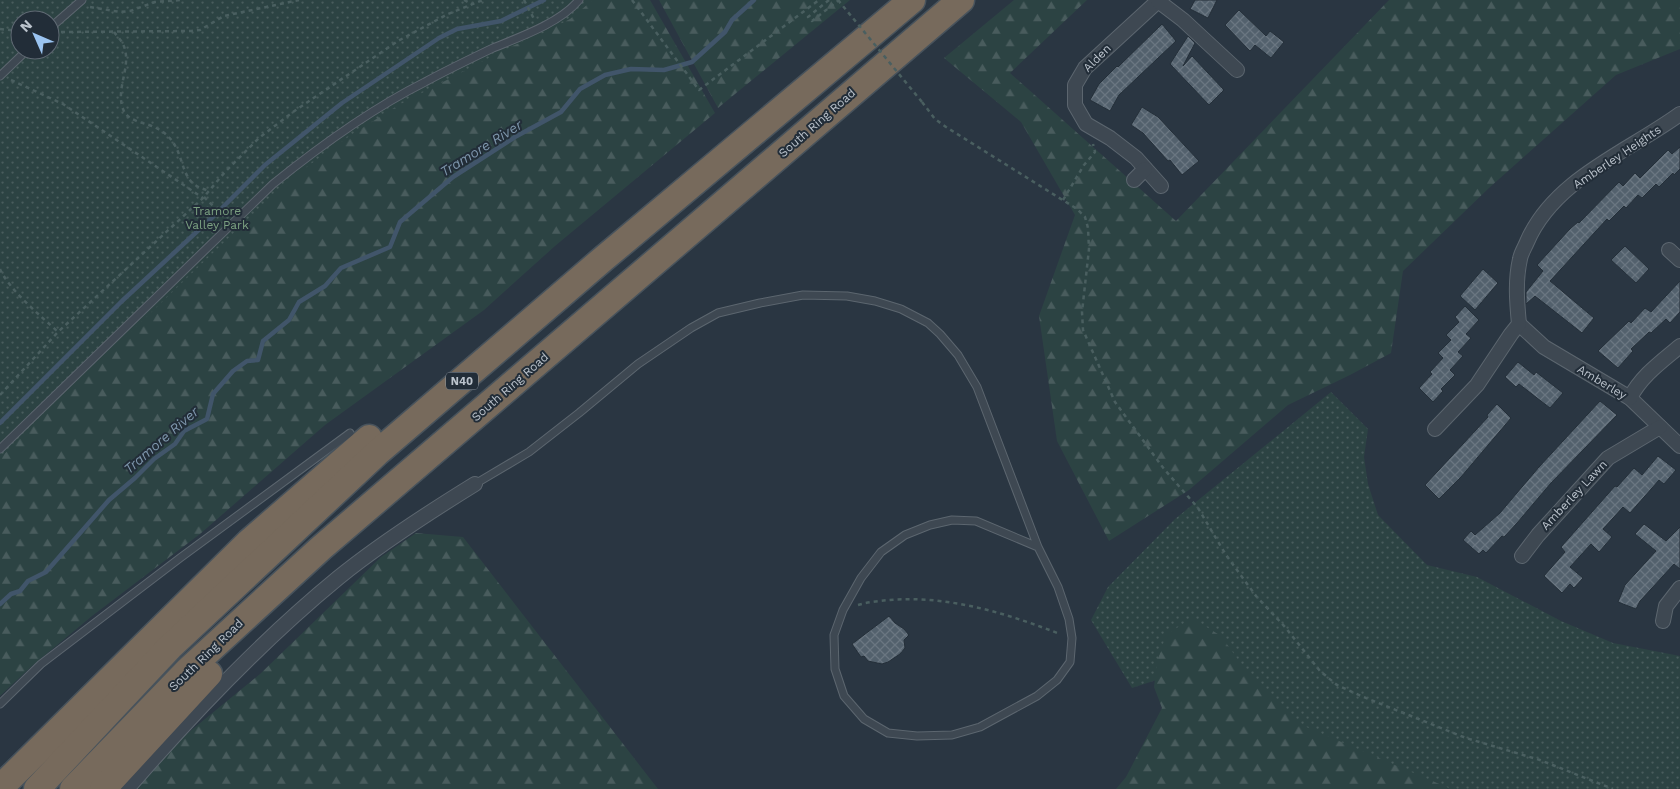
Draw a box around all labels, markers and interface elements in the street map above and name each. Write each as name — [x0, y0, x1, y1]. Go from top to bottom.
north arrow — [10, 10, 60, 60]
text: N — [16, 16, 35, 35]
street label: Alden — [1080, 41, 1114, 75]
street label: South Ring Road — [776, 86, 858, 160]
water label: Tramore River — [437, 116, 525, 180]
street label: Amberley Heights — [1570, 122, 1664, 192]
park label: Tramore Valley Park — [185, 204, 249, 232]
street label: South Ring Road — [469, 350, 551, 424]
street label: Amberley — [1575, 362, 1630, 403]
road number: N40 — [446, 372, 478, 390]
water label: Tramore River — [120, 403, 202, 477]
street label: Amberley Lawn — [1538, 457, 1610, 533]
street label: South Ring Road — [166, 616, 246, 694]

